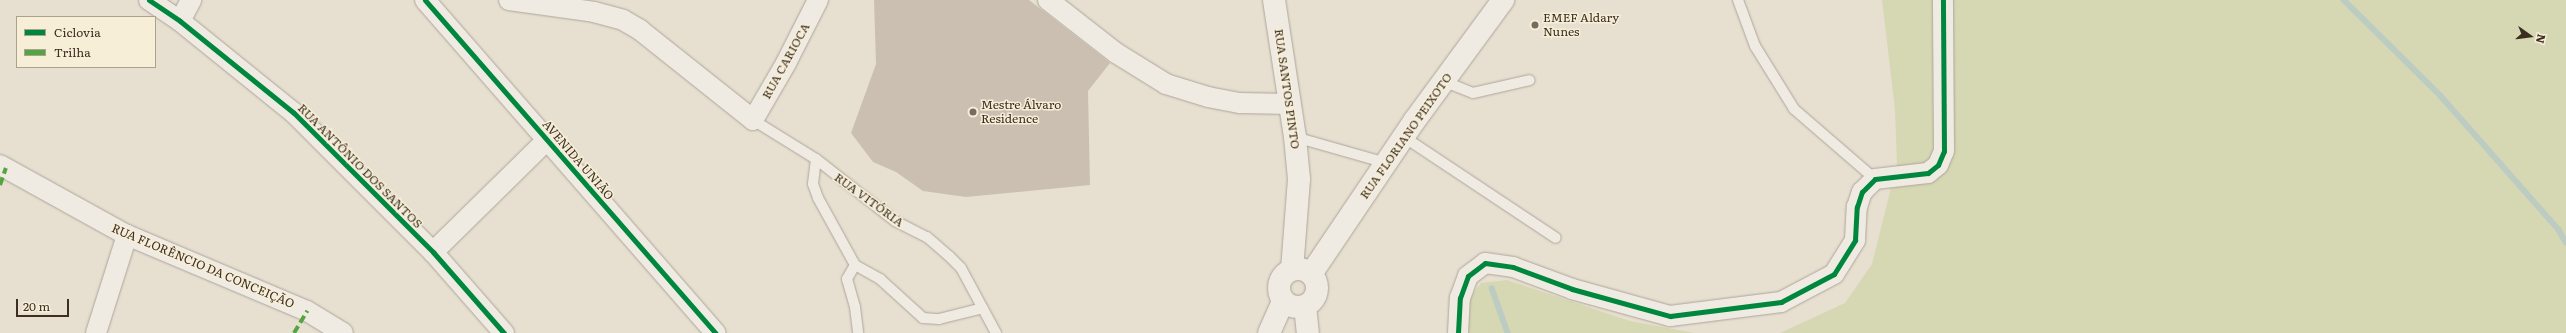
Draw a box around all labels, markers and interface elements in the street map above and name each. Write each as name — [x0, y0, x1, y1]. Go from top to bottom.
place label: EMEF Aldary Nunes — [1543, 11, 1619, 39]
legend — [16, 16, 156, 68]
north arrow — [2510, 16, 2550, 56]
street label: RUA CARIOCA — [759, 20, 813, 102]
marker: EMEF Aldary Nunes — [1530, 20, 1540, 30]
text: Ciclovia — [54, 23, 101, 41]
street label: RUA SANTOS PINTO — [1271, 28, 1303, 150]
text: N — [2533, 32, 2551, 45]
text: Trilha — [54, 43, 91, 61]
street label: RUA FLORIANO PEIXOTO — [1357, 70, 1455, 202]
place label: Mestre Álvaro Residence — [981, 98, 1061, 126]
street label: RUA ANTÔNIO DOS SANTOS — [295, 101, 425, 231]
marker: Mestre Álvaro Residence — [968, 107, 978, 117]
street label: AVENIDA UNIÃO — [539, 117, 617, 203]
street label: RUA VITÓRIA — [832, 170, 906, 230]
street label: RUA FLORÊNCIO DA CONCEIÇÃO — [110, 221, 296, 311]
scale bar — [18, 291, 71, 317]
text: 20 m — [23, 297, 50, 315]

